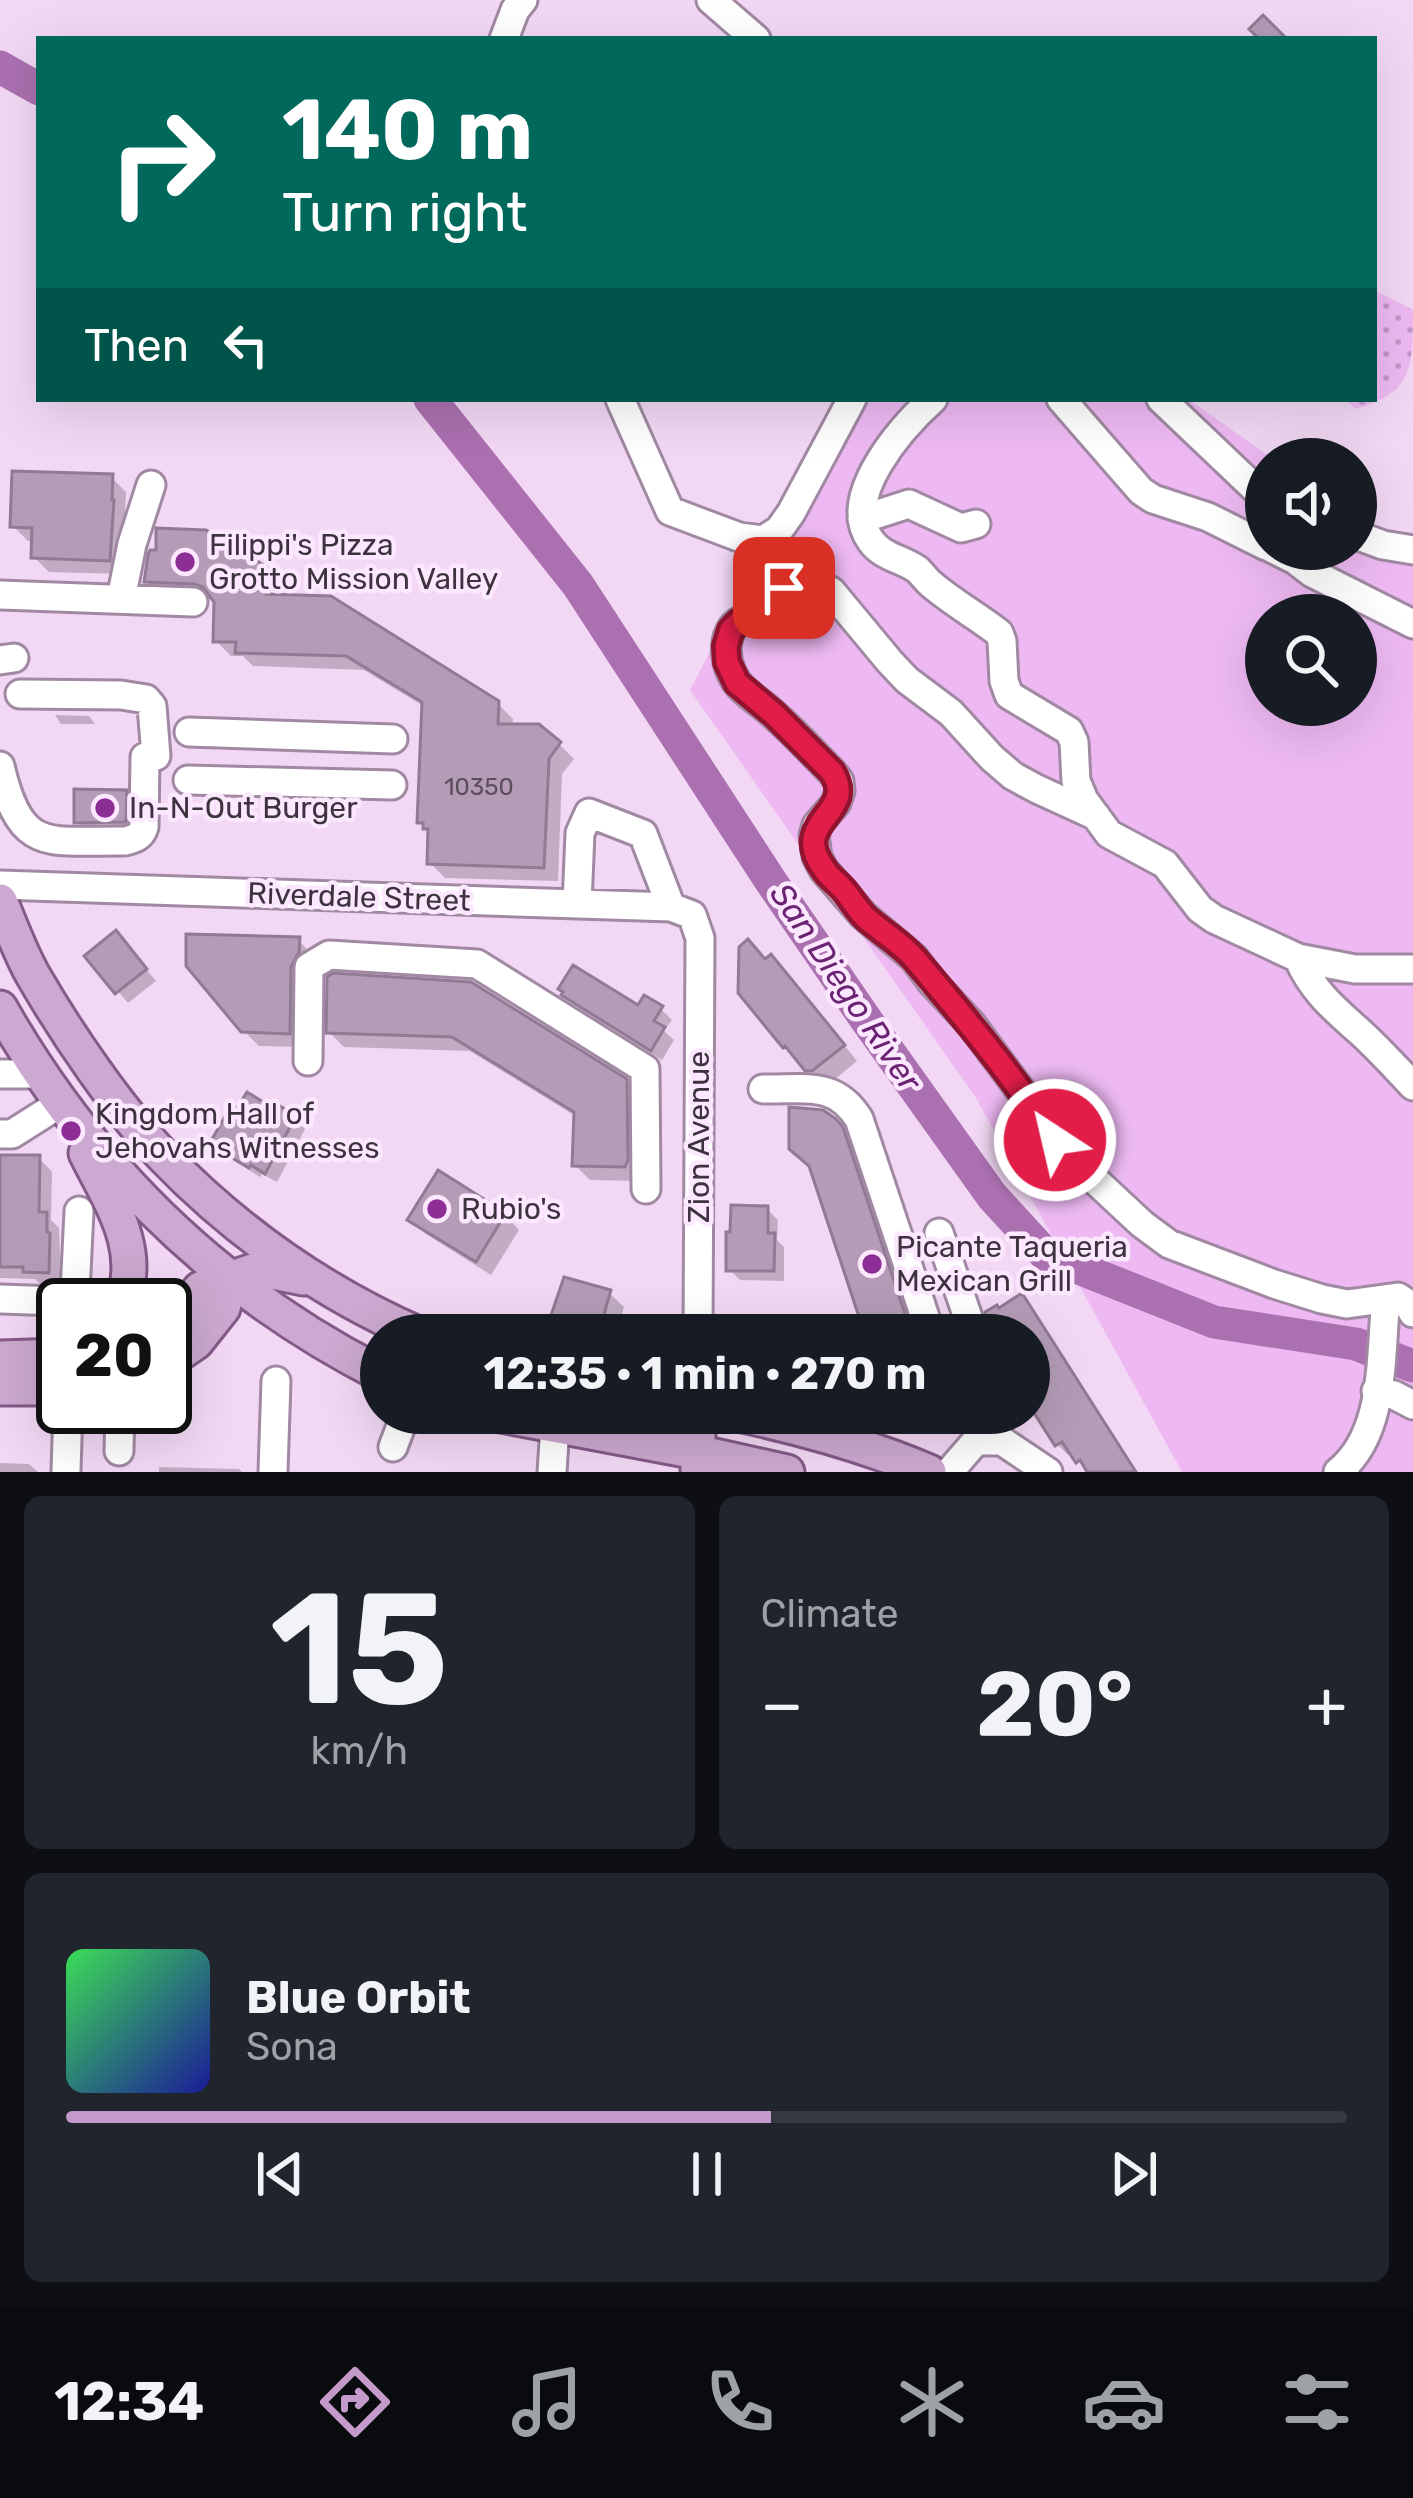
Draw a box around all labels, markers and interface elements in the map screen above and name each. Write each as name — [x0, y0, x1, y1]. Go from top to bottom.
text: 140 m — [282, 80, 533, 180]
icon: right — [84, 84, 240, 240]
text: Turn right — [282, 181, 527, 245]
icon: left — [213, 312, 279, 378]
text: Then — [84, 319, 189, 372]
map controls — [1245, 438, 1377, 726]
button: sound — [1245, 438, 1377, 570]
place label: Filippi's Pizza Grotto Mission Valley — [209, 527, 498, 597]
pin — [733, 537, 835, 639]
marker: Filippi's Pizza Grotto Mission Valley — [172, 549, 198, 575]
icon: arrive — [751, 555, 817, 621]
button: search — [1245, 594, 1377, 726]
house number: 10350 — [444, 773, 514, 801]
place label: In-N-Out Burger — [129, 790, 358, 826]
marker: In-N-Out Burger — [92, 795, 118, 821]
street label: Riverdale Street — [247, 875, 472, 919]
water label: San Diego River — [762, 876, 931, 1099]
street label: Zion Avenue — [681, 1051, 717, 1223]
position arrow — [992, 1077, 1118, 1203]
place label: Kingdom Hall of Jehovahs Witnesses — [95, 1096, 379, 1166]
marker: Kingdom Hall of Jehovahs Witnesses — [58, 1118, 84, 1144]
place label: Rubio's — [461, 1191, 561, 1227]
marker: Rubio's — [424, 1196, 450, 1222]
place label: Picante Taqueria Mexican Grill — [896, 1229, 1128, 1299]
marker: Picante Taqueria Mexican Grill — [859, 1251, 885, 1277]
speed limit sign: 20 — [36, 1278, 192, 1434]
text: 12:35 · 1 min · 270 m — [484, 1347, 926, 1400]
text: 15 — [270, 1557, 448, 1742]
text: Climate — [761, 1591, 899, 1637]
text: 20° — [976, 1651, 1133, 1758]
text: − — [761, 1665, 803, 1744]
text: + — [1306, 1665, 1347, 1744]
text: km/h — [311, 1728, 408, 1774]
text: Blue Orbit — [246, 1971, 470, 2024]
text: Sona — [246, 2024, 338, 2070]
icon: previous — [247, 2141, 313, 2207]
icon: pause — [674, 2141, 740, 2207]
icon: next — [1101, 2141, 1167, 2207]
icon: directions — [313, 2360, 397, 2444]
icon: music — [505, 2360, 589, 2444]
icon: phone — [698, 2360, 782, 2444]
icon: climate — [890, 2360, 974, 2444]
icon: car — [1082, 2360, 1166, 2444]
icon: filters — [1275, 2360, 1359, 2444]
text: 12:34 — [54, 2370, 204, 2434]

